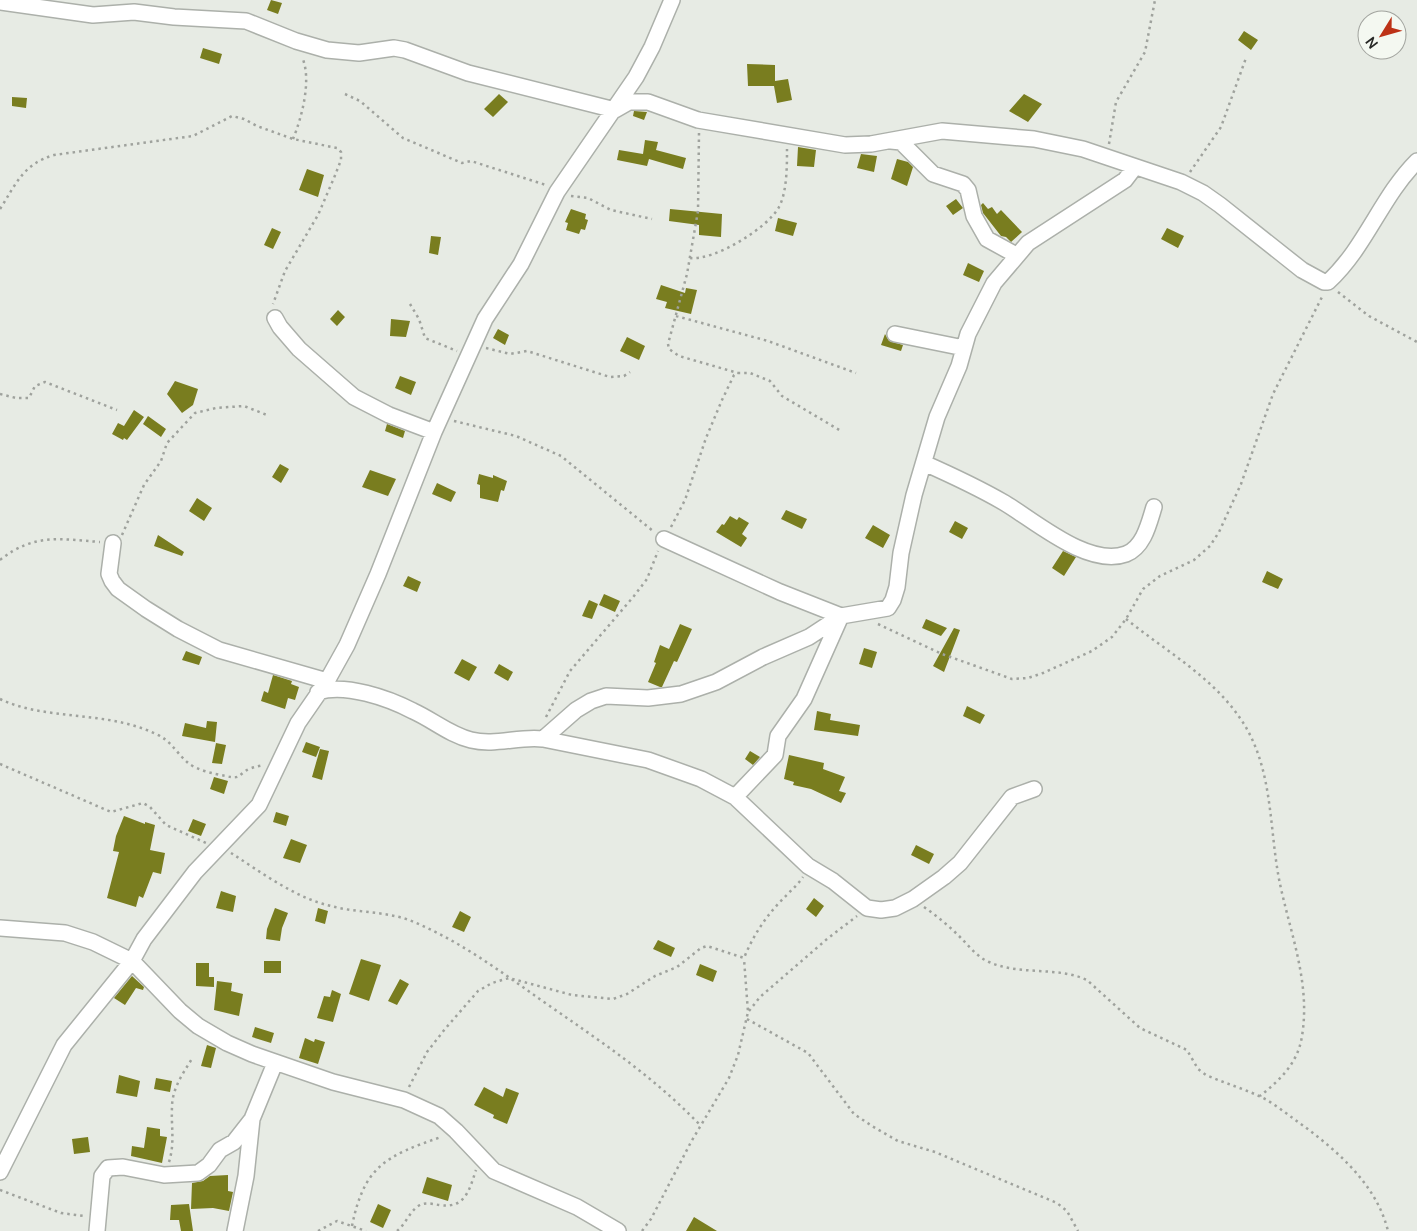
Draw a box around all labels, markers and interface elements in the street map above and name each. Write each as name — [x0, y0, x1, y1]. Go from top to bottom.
north arrow — [1357, 10, 1407, 60]
text: N — [1361, 33, 1382, 53]

